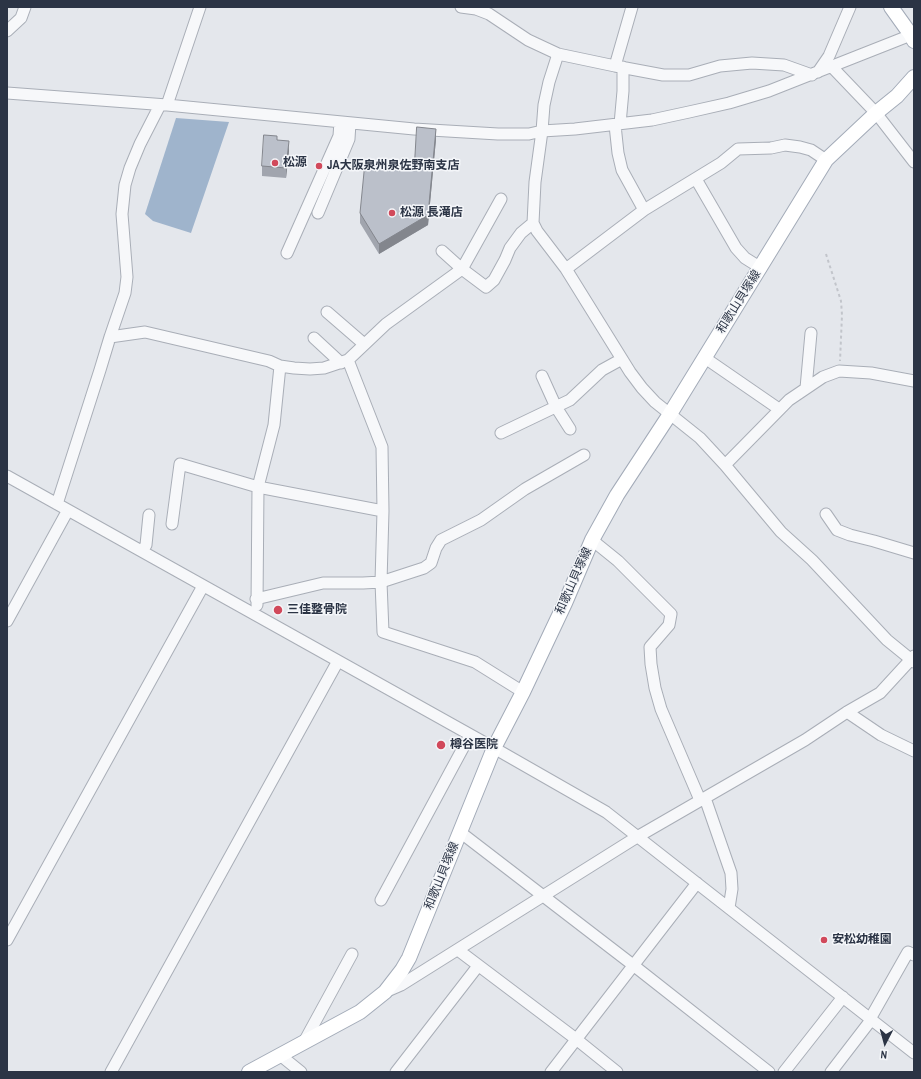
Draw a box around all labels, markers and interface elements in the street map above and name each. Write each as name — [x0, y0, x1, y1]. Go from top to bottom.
place label: 松源 — [283, 156, 307, 170]
marker: 松源 — [270, 158, 280, 168]
place label: JA大阪泉州泉佐野南支店 — [327, 159, 460, 173]
marker: JA大阪泉州泉佐野南支店 — [314, 161, 324, 171]
place label: 松源 長滝店 — [400, 206, 463, 220]
marker: 松源 長滝店 — [387, 208, 397, 218]
street label: 和歌山貝塚線 — [714, 268, 764, 336]
street label: 和歌山貝塚線 — [553, 545, 595, 617]
place label: 三佳整骨院 — [287, 603, 347, 617]
marker: 三佳整骨院 — [272, 604, 284, 616]
place label: 樽谷医院 — [450, 738, 498, 752]
marker: 樽谷医院 — [435, 739, 447, 751]
street label: 和歌山貝塚線 — [422, 840, 462, 912]
place label: 安松幼稚園 — [832, 933, 892, 947]
marker: 安松幼稚園 — [819, 935, 829, 945]
north arrow — [865, 1023, 905, 1063]
text: N — [880, 1048, 888, 1062]

